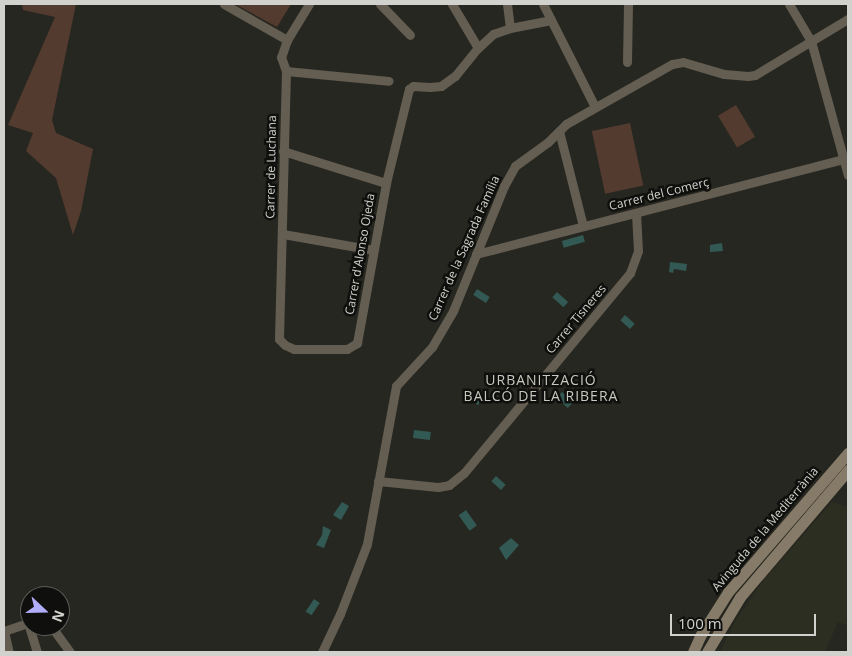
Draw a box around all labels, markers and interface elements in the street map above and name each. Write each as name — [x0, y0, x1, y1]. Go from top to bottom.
street label: Carrer de Luchana — [263, 115, 279, 219]
street label: Carrer de la Sagrada Família — [425, 173, 503, 323]
street label: Carrer del Comerç — [608, 175, 710, 213]
street label: Carrer d'Alonso Ojeda — [342, 192, 378, 316]
street label: Carrer Tisneres — [543, 282, 609, 356]
district label: URBANITZACIÓ BALCÓ DE LA RIBERA — [461, 372, 621, 404]
street label: Avinguda de la Mediterrània — [709, 464, 821, 594]
north arrow — [20, 586, 70, 636]
scale bar — [672, 604, 818, 636]
text: N — [48, 607, 69, 625]
text: 100 m — [678, 613, 722, 633]

